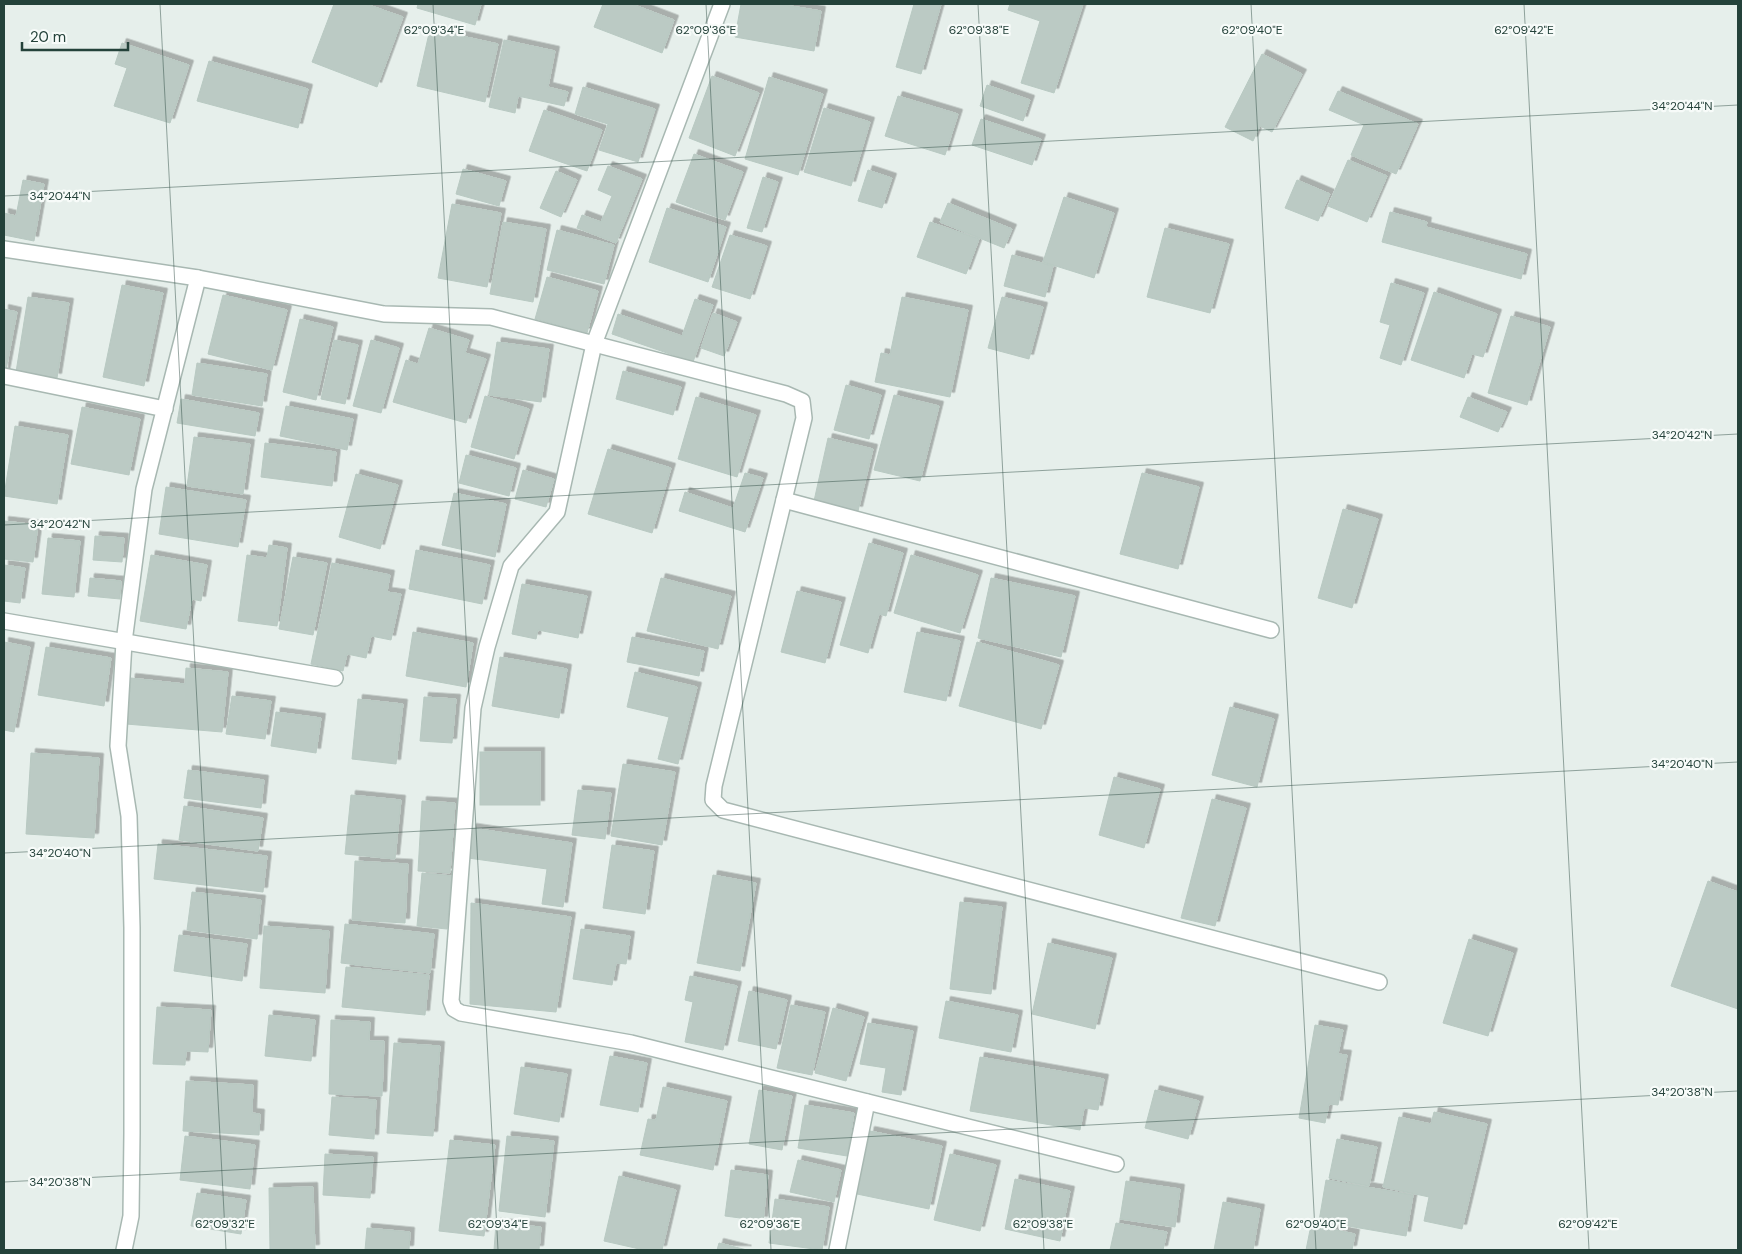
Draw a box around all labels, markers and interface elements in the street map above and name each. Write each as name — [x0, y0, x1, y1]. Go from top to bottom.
scale bar — [22, 20, 129, 52]
text: 62°09'34"E — [404, 22, 464, 38]
text: 62°09'36"E — [676, 22, 737, 38]
text: 62°09'38"E — [949, 22, 1009, 38]
text: 62°09'40"E — [1221, 22, 1283, 38]
text: 62°09'42"E — [1494, 22, 1554, 38]
text: 20 m — [30, 27, 66, 47]
text: 34°20'44"N — [1651, 98, 1713, 114]
text: 34°20'44"N — [29, 188, 91, 204]
text: 34°20'42"N — [1652, 427, 1712, 443]
text: 34°20'42"N — [30, 516, 90, 532]
text: 34°20'40"N — [1651, 756, 1713, 772]
text: 34°20'40"N — [29, 845, 91, 861]
text: 34°20'38"N — [1651, 1084, 1713, 1100]
text: 34°20'38"N — [29, 1174, 91, 1190]
text: 62°09'32"E — [195, 1216, 255, 1232]
text: 62°09'34"E — [468, 1216, 528, 1232]
text: 62°09'36"E — [740, 1216, 801, 1232]
text: 62°09'38"E — [1013, 1216, 1073, 1232]
text: 62°09'40"E — [1285, 1216, 1347, 1232]
text: 62°09'42"E — [1558, 1216, 1618, 1232]

